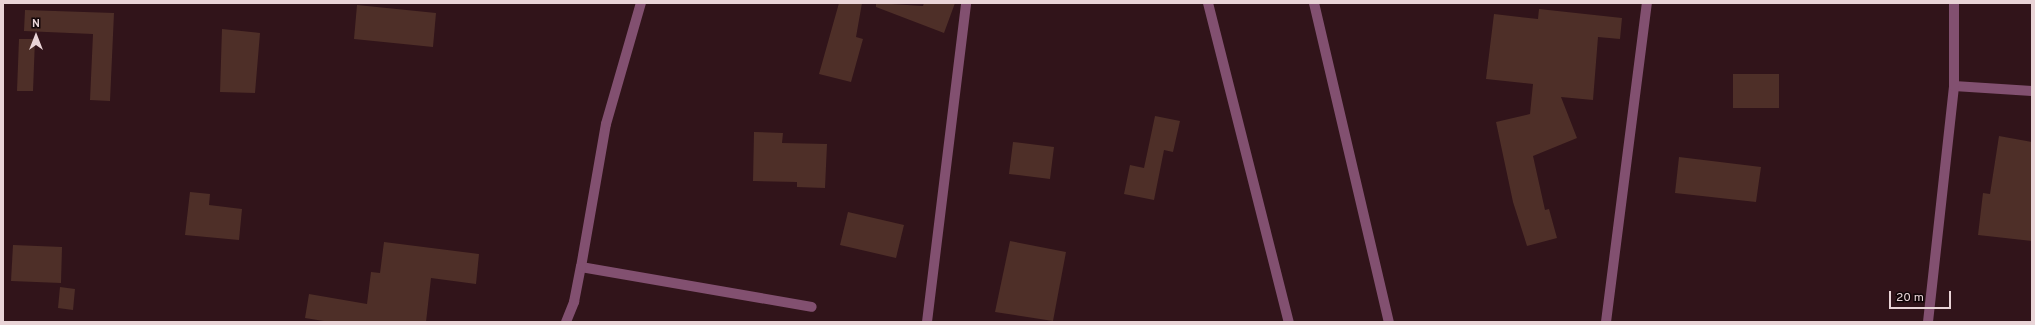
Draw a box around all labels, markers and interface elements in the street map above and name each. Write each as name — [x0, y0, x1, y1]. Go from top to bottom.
north arrow — [16, 16, 56, 56]
text: N — [32, 17, 40, 31]
scale bar — [1891, 283, 1953, 309]
text: 20 m — [1896, 290, 1924, 306]

